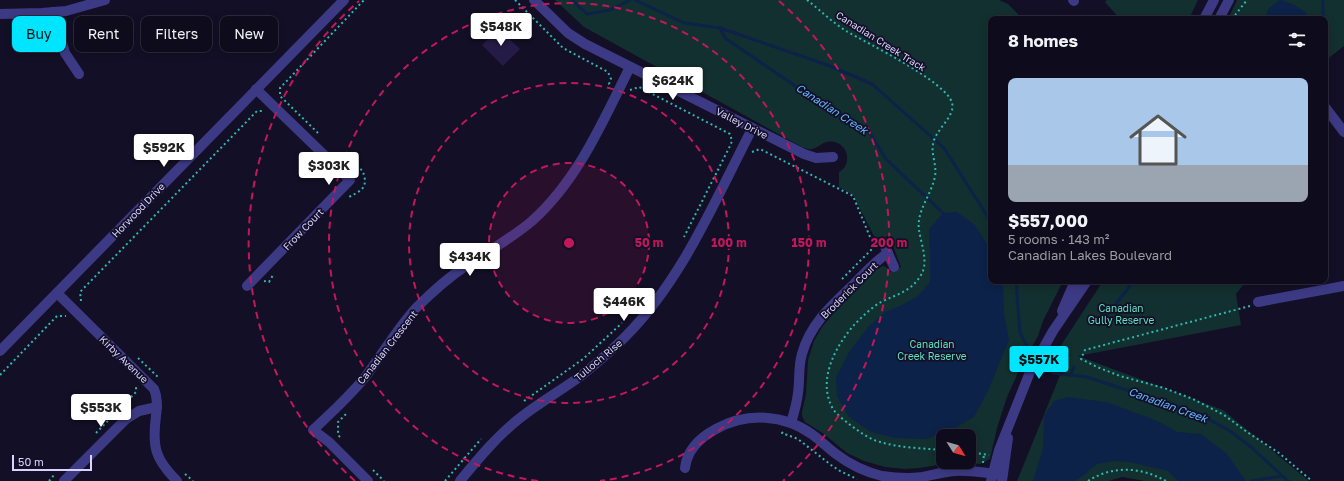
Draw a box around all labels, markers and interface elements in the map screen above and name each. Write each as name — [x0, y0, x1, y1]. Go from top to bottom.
street label: Canadian Creek Track — [834, 8, 928, 74]
pin: $548K — [473, 13, 529, 47]
chip: Buy — [12, 16, 66, 52]
chip: Rent — [74, 16, 133, 52]
chip: Filters — [141, 16, 212, 52]
chip: New — [220, 16, 278, 52]
text: $548K — [480, 18, 522, 34]
icon: filters — [1286, 29, 1308, 51]
text: 8 homes — [1008, 30, 1078, 51]
pin: $624K — [645, 67, 701, 101]
text: $624K — [652, 72, 694, 88]
water label: Canadian Creek — [794, 81, 872, 138]
icon: home — [1122, 104, 1194, 176]
street label: Valley Drive — [714, 105, 770, 141]
pin: $592K — [136, 134, 192, 168]
text: $592K — [143, 139, 185, 155]
pin: $303K — [301, 152, 357, 186]
text: $303K — [308, 157, 350, 173]
street label: Horwood Drive — [109, 180, 167, 240]
street label: Frow Court — [280, 206, 326, 252]
text: $557,000 — [1008, 210, 1088, 231]
text: 5 rooms · 143 m² — [1008, 231, 1109, 247]
text: 50 m — [635, 235, 663, 250]
text: 100 m — [711, 235, 747, 250]
text: 150 m — [792, 235, 826, 250]
text: 200 m — [871, 235, 907, 250]
centre of rings — [562, 236, 576, 250]
pin: $434K — [442, 243, 498, 277]
text: Canadian Lakes Boulevard — [1008, 247, 1172, 263]
text: $434K — [449, 248, 491, 264]
street label: Broderick Court — [818, 259, 880, 321]
pin: $446K — [596, 288, 652, 322]
text: $446K — [603, 293, 645, 309]
park label: Canadian Gully Reserve — [1088, 302, 1154, 326]
street label: Canadian Crescent — [354, 308, 420, 386]
street label: Kirby Avenue — [97, 333, 151, 385]
street label: Tulloch Rise — [572, 337, 624, 383]
park label: Canadian Creek Reserve — [897, 338, 967, 362]
pin: $557K — [1011, 346, 1067, 380]
text: $557K — [1018, 351, 1060, 367]
water label: Canadian Creek — [1127, 384, 1211, 425]
pin: $553K — [73, 394, 129, 428]
text: $553K — [80, 399, 122, 415]
north arrow — [936, 429, 976, 469]
map controls — [936, 429, 976, 469]
scale bar — [12, 453, 92, 472]
text: 50 m — [18, 455, 44, 468]

